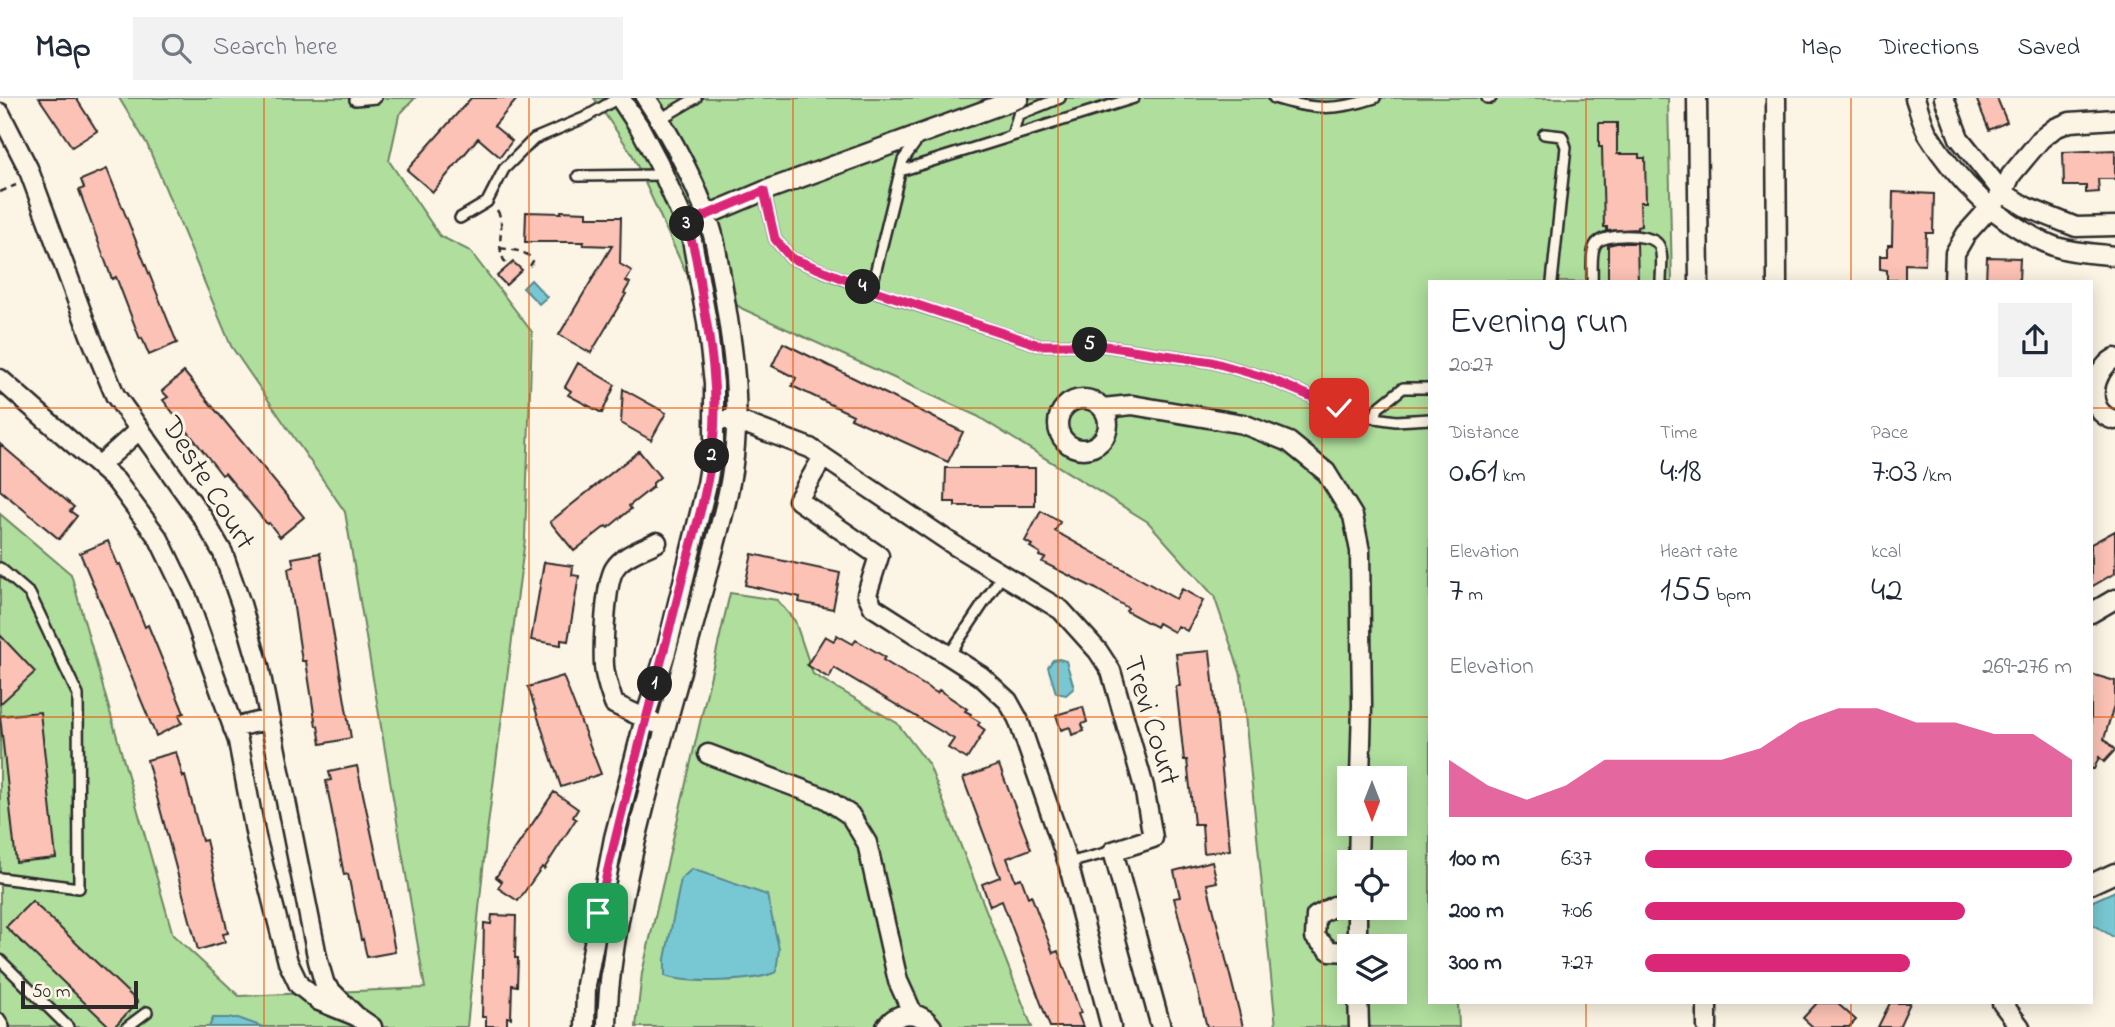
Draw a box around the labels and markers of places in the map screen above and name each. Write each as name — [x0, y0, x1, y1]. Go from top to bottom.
pin: 3 — [670, 206, 704, 242]
pin: 4 — [846, 270, 880, 304]
pin: 5 — [1072, 328, 1108, 362]
pin — [1309, 378, 1369, 438]
pin: 2 — [694, 438, 730, 474]
pin: 1 — [638, 666, 672, 702]
pin — [568, 883, 628, 943]

